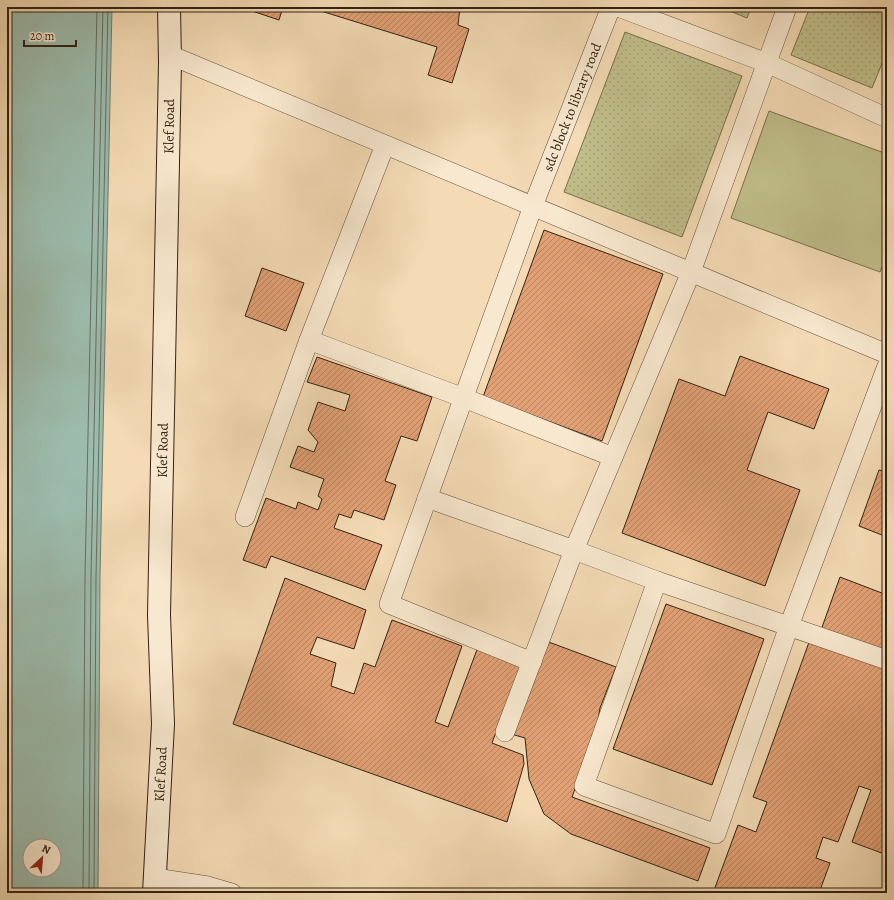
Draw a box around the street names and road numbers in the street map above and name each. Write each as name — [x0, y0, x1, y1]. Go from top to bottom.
street label: sdc block to library road — [539, 40, 606, 174]
street label: Klef Road — [159, 98, 179, 154]
street label: Klef Road — [153, 422, 173, 478]
street label: Klef Road — [150, 746, 172, 802]

